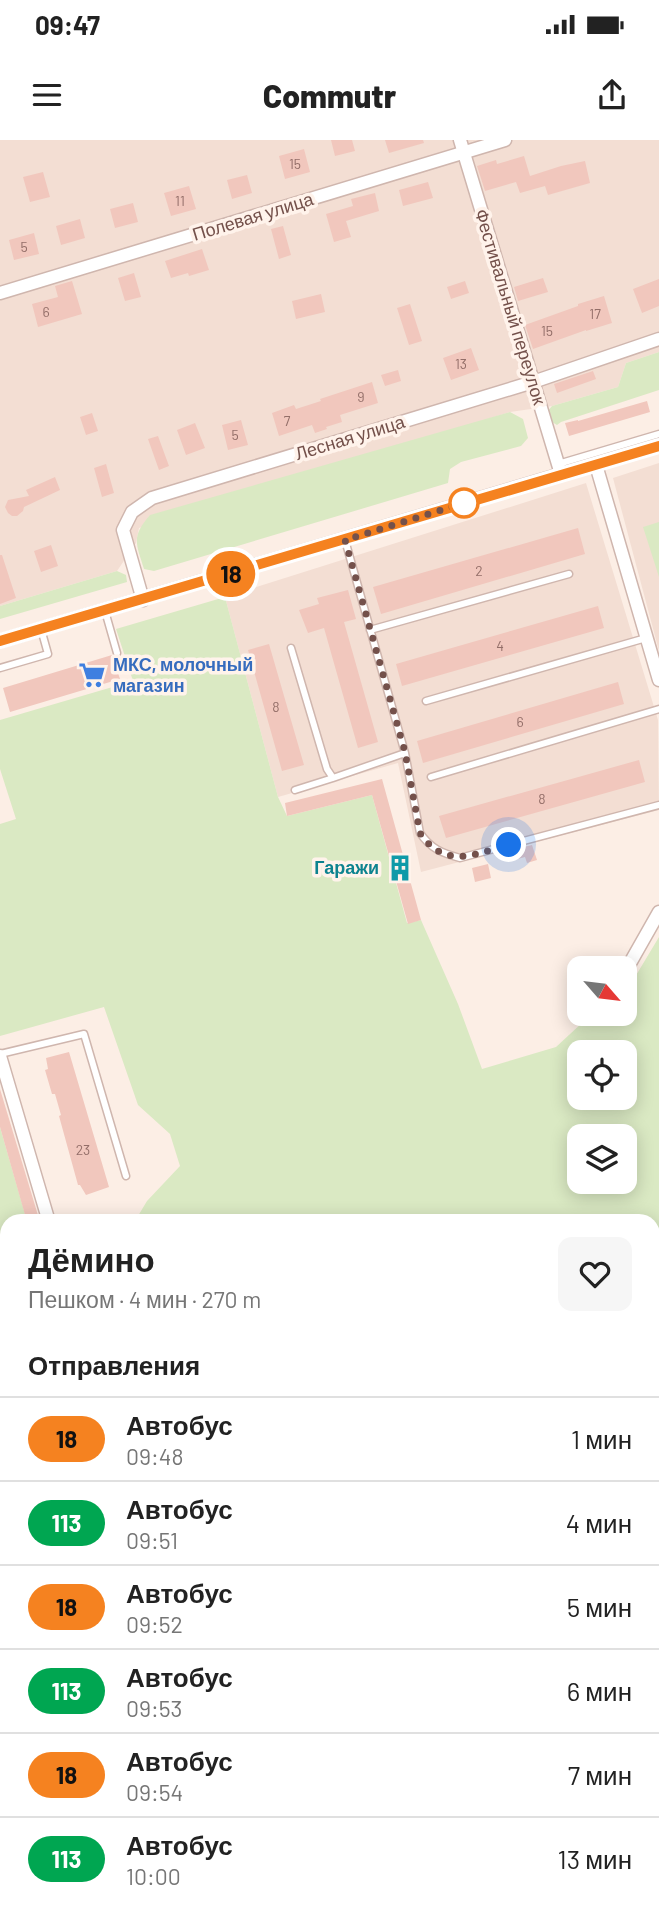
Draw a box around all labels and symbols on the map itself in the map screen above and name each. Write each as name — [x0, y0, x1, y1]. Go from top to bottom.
house number: 15 — [289, 155, 301, 172]
street label: Полевая улица — [190, 187, 317, 245]
house number: 11 — [175, 192, 185, 209]
street label: Фестивальный переулок — [471, 206, 551, 407]
house number: 5 — [20, 238, 28, 255]
house number: 6 — [42, 303, 50, 320]
house number: 17 — [589, 305, 601, 322]
house number: 15 — [541, 322, 553, 339]
house number: 13 — [455, 355, 467, 372]
house number: 9 — [357, 388, 365, 405]
street label: Лесная улица — [292, 410, 408, 464]
house number: 7 — [284, 412, 291, 429]
house number: 5 — [231, 426, 239, 443]
unlabelled marker — [449, 488, 479, 518]
line badge: 18 — [200, 551, 262, 597]
house number: 2 — [475, 562, 483, 579]
house number: 4 — [496, 637, 504, 654]
place label: МКС, молочный магазин — [113, 653, 253, 696]
supermarket icon: МКС, молочный магазин — [77, 660, 107, 690]
house number: 8 — [272, 698, 280, 715]
house number: 6 — [516, 713, 524, 730]
house number: 8 — [538, 790, 546, 807]
your location — [491, 827, 526, 862]
building icon: Гаражи — [385, 853, 415, 883]
place label: Гаражи — [314, 856, 379, 878]
north arrow — [567, 956, 637, 1026]
house number: 23 — [76, 1141, 90, 1158]

